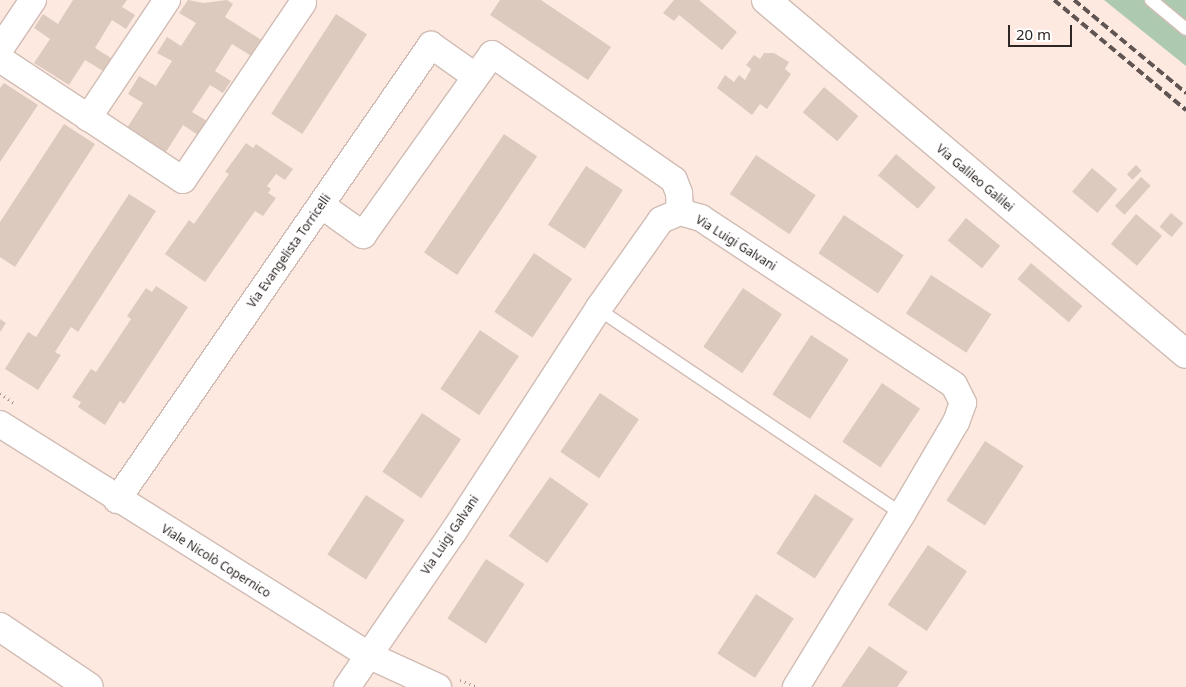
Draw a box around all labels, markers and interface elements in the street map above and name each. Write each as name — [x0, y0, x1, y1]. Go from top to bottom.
scale bar — [1011, 15, 1075, 47]
text: 20 m — [1016, 24, 1051, 44]
street label: Via Galileo Galilei — [933, 141, 1017, 215]
street label: Via Evangelista Torricelli — [244, 191, 334, 311]
street label: Via Luigi Galvani — [693, 212, 779, 274]
street label: Via Luigi Galvani — [418, 493, 482, 577]
street label: Viale Nicolò Copernico — [159, 521, 273, 601]

